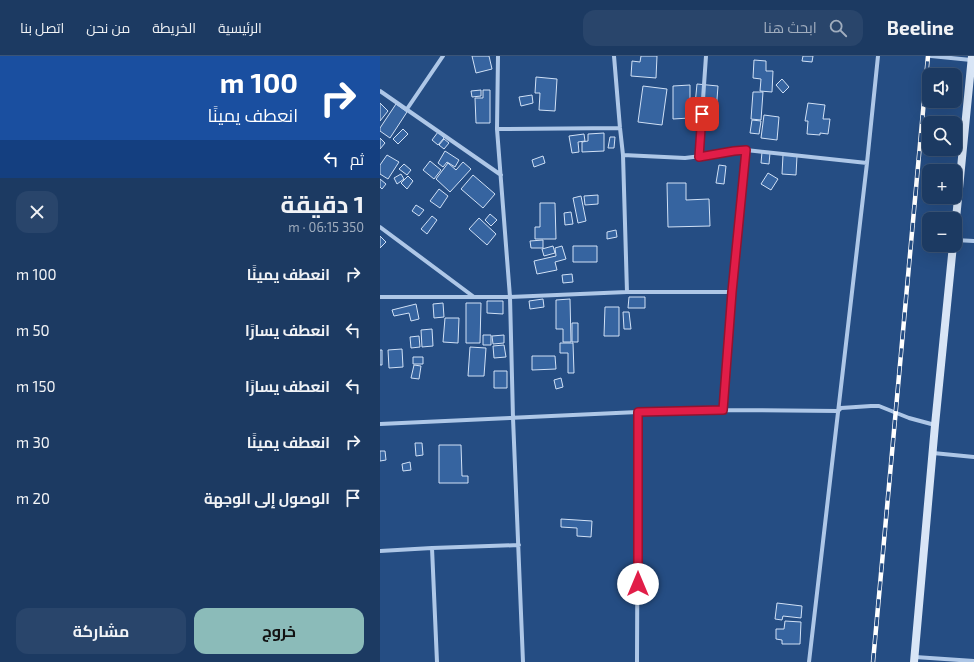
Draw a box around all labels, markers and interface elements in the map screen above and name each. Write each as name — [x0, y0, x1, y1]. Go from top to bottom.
search box — [583, 10, 863, 46]
text: Beeline — [887, 16, 954, 39]
icon: search — [827, 17, 849, 39]
text: ابحث هنا — [763, 18, 817, 36]
text: اتصل بنا — [20, 19, 64, 36]
text: من نحن — [86, 19, 130, 36]
text: الخريطة — [152, 19, 196, 36]
text: الرئيسية — [218, 19, 262, 36]
text: 100 m — [220, 65, 298, 99]
map controls — [922, 68, 962, 252]
button: sound — [922, 68, 962, 108]
icon: right — [312, 72, 364, 124]
pin — [685, 97, 719, 131]
icon: arrive — [691, 103, 713, 125]
text: انعطف يمينًا — [208, 104, 298, 126]
button: search — [922, 116, 962, 156]
icon: left — [320, 148, 342, 170]
text: ثم — [350, 150, 364, 168]
button: + — [922, 164, 962, 204]
text: 1 دقيقة — [281, 189, 364, 218]
button: close — [16, 191, 58, 233]
button: − — [922, 212, 962, 252]
text: 350 m · 06:15 — [288, 219, 364, 235]
icon: right — [342, 263, 364, 285]
text: 100 m — [16, 265, 57, 283]
text: انعطف يمينًا — [247, 265, 330, 283]
icon: left — [342, 319, 364, 341]
text: 50 m — [16, 321, 50, 339]
text: انعطف يسارًا — [245, 321, 330, 339]
icon: left — [342, 375, 364, 397]
text: 150 m — [16, 377, 56, 395]
text: انعطف يسارًا — [245, 377, 330, 395]
icon: right — [342, 431, 364, 453]
text: 30 m — [16, 433, 50, 451]
text: انعطف يمينًا — [247, 433, 330, 451]
icon: arrive — [342, 487, 364, 509]
text: 20 m — [16, 489, 50, 507]
text: الوصول إلى الوجهة — [204, 489, 330, 507]
position arrow — [617, 563, 659, 605]
button: مشاركة — [16, 608, 186, 654]
button: خروج — [194, 608, 364, 654]

